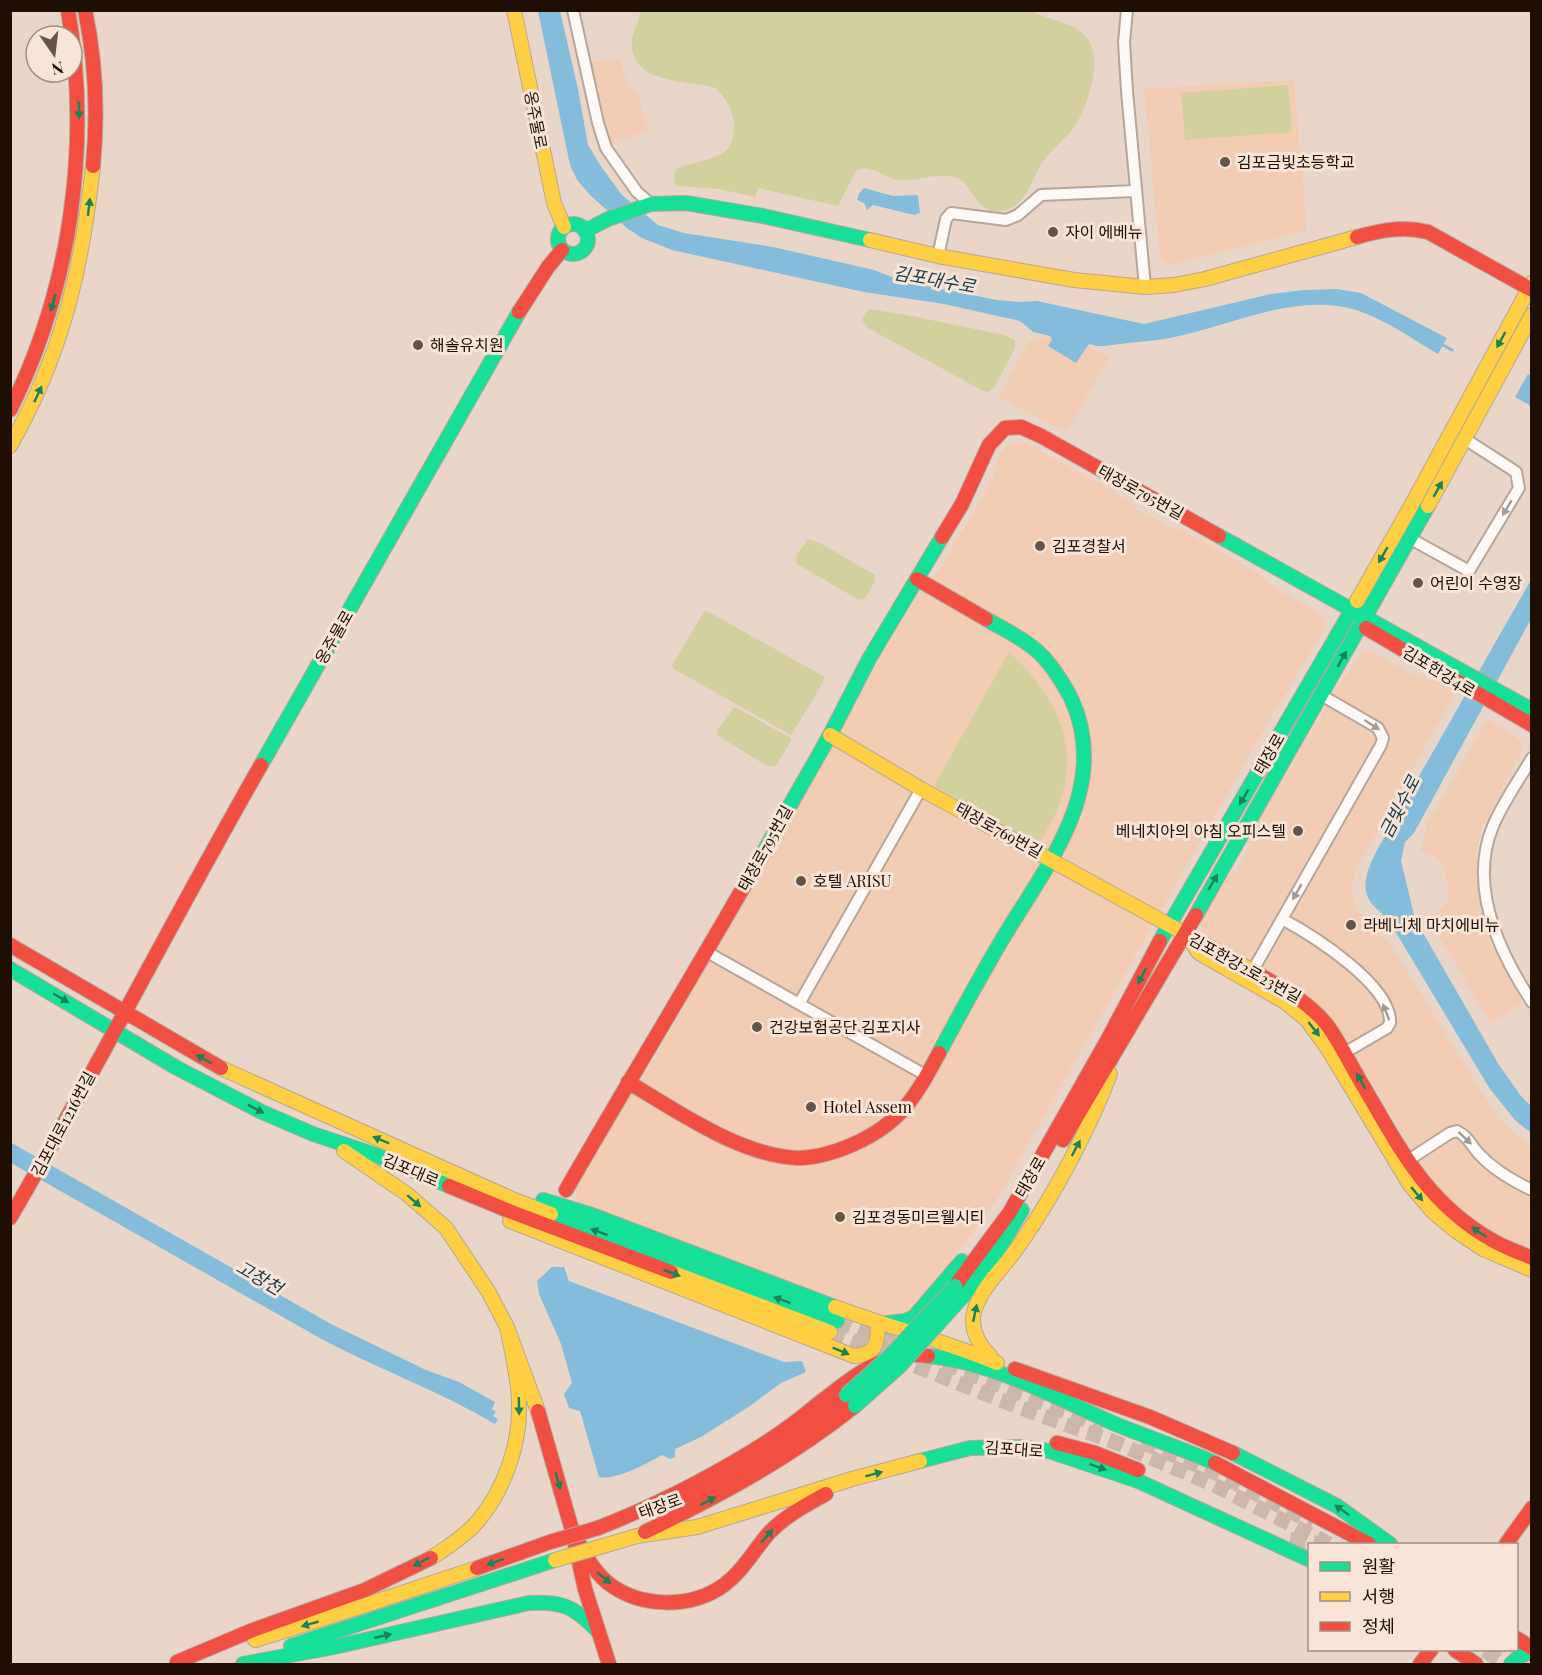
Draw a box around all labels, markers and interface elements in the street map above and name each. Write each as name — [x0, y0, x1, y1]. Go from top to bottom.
north arrow — [24, 24, 84, 84]
text: N — [49, 57, 66, 81]
street label: 옹주물로 — [521, 89, 552, 151]
one-way arrow — [74, 101, 84, 120]
place label: 김포금빛초등학교 — [1237, 151, 1355, 172]
marker: 김포금빛초등학교 — [1218, 155, 1232, 169]
one-way arrow — [84, 197, 93, 216]
place label: 자이 에베뉴 — [1065, 221, 1143, 242]
marker: 자이 에베뉴 — [1046, 225, 1060, 239]
water label: 김포대수로 — [891, 260, 978, 298]
one-way arrow — [48, 294, 57, 312]
one-way arrow — [1496, 332, 1506, 349]
place label: 해솔유치원 — [430, 334, 504, 355]
marker: 해솔유치원 — [411, 338, 425, 352]
one-way arrow — [33, 386, 42, 403]
street label: 태장로795번길 — [1095, 459, 1188, 524]
one-way arrow — [1433, 480, 1443, 497]
one-way arrow — [1502, 500, 1512, 517]
place label: 김포경찰서 — [1052, 535, 1126, 556]
marker: 김포경찰서 — [1033, 539, 1047, 553]
one-way arrow — [1378, 547, 1388, 564]
place label: 어린이 수영장 — [1430, 572, 1523, 593]
marker: 어린이 수영장 — [1411, 576, 1425, 590]
street label: 옹주물로 — [310, 606, 358, 668]
street label: 김포한강4로 — [1399, 641, 1480, 701]
one-way arrow — [1337, 650, 1347, 667]
one-way arrow — [1363, 719, 1380, 730]
street label: 태장로 — [1248, 729, 1289, 778]
water label: 금빛수로 — [1373, 770, 1425, 842]
one-way arrow — [1239, 789, 1250, 805]
street label: 태장로769번길 — [952, 797, 1047, 862]
street label: 태장로795번길 — [732, 801, 797, 894]
place label: 베네치아의 아침 오피스텔 — [1116, 820, 1286, 841]
marker: 베네치아의 아침 오피스텔 — [1291, 824, 1305, 838]
place label: 호텔 ARISU — [813, 870, 892, 891]
marker: 호텔 ARISU — [794, 874, 808, 888]
one-way arrow — [1208, 874, 1219, 890]
one-way arrow — [1292, 884, 1302, 901]
place label: 라베니체 마치에비뉴 — [1363, 914, 1499, 935]
marker: 라베니체 마치에비뉴 — [1344, 918, 1358, 932]
street label: 김포한강2로23번길 — [1185, 928, 1305, 1007]
one-way arrow — [1137, 967, 1147, 985]
one-way arrow — [53, 993, 70, 1003]
one-way arrow — [1381, 1003, 1391, 1021]
place label: 건강보험공단 김포지사 — [769, 1016, 920, 1037]
marker: 건강보험공단 김포지사 — [750, 1020, 764, 1034]
one-way arrow — [1307, 1021, 1319, 1036]
one-way arrow — [195, 1054, 212, 1064]
street label: 김포대로1216번길 — [26, 1068, 99, 1180]
one-way arrow — [1356, 1072, 1366, 1089]
place label: Hotel Assem — [823, 1096, 912, 1117]
marker: Hotel Assem — [804, 1100, 818, 1114]
one-way arrow — [248, 1104, 265, 1114]
one-way arrow — [1457, 1131, 1472, 1145]
one-way arrow — [372, 1135, 390, 1144]
one-way arrow — [1071, 1139, 1080, 1156]
street label: 김포대로 — [380, 1148, 443, 1191]
street label: 태장로 — [1009, 1152, 1050, 1201]
one-way arrow — [1411, 1186, 1424, 1202]
one-way arrow — [406, 1194, 422, 1207]
place label: 김포경동미르웰시티 — [852, 1206, 984, 1227]
marker: 김포경동미르웰시티 — [833, 1210, 847, 1224]
one-way arrow — [590, 1226, 608, 1236]
one-way arrow — [1472, 1226, 1488, 1238]
water label: 고창천 — [232, 1254, 289, 1301]
one-way arrow — [663, 1269, 681, 1278]
one-way arrow — [773, 1294, 791, 1304]
one-way arrow — [971, 1304, 980, 1323]
one-way arrow — [832, 1347, 850, 1356]
one-way arrow — [514, 1396, 524, 1415]
street label: 김포대로 — [984, 1436, 1044, 1461]
one-way arrow — [1090, 1463, 1108, 1473]
one-way arrow — [865, 1468, 883, 1478]
one-way arrow — [554, 1472, 563, 1490]
street label: 태장로 — [635, 1488, 684, 1523]
one-way arrow — [700, 1496, 717, 1506]
one-way arrow — [1335, 1504, 1351, 1516]
one-way arrow — [760, 1529, 773, 1544]
legend — [1308, 1543, 1518, 1651]
text: 원활 — [1362, 1554, 1395, 1578]
one-way arrow — [413, 1557, 430, 1567]
one-way arrow — [486, 1557, 504, 1567]
one-way arrow — [596, 1571, 611, 1584]
text: 서행 — [1362, 1584, 1395, 1608]
text: 정체 — [1362, 1614, 1395, 1638]
one-way arrow — [301, 1620, 319, 1629]
one-way arrow — [373, 1631, 392, 1641]

